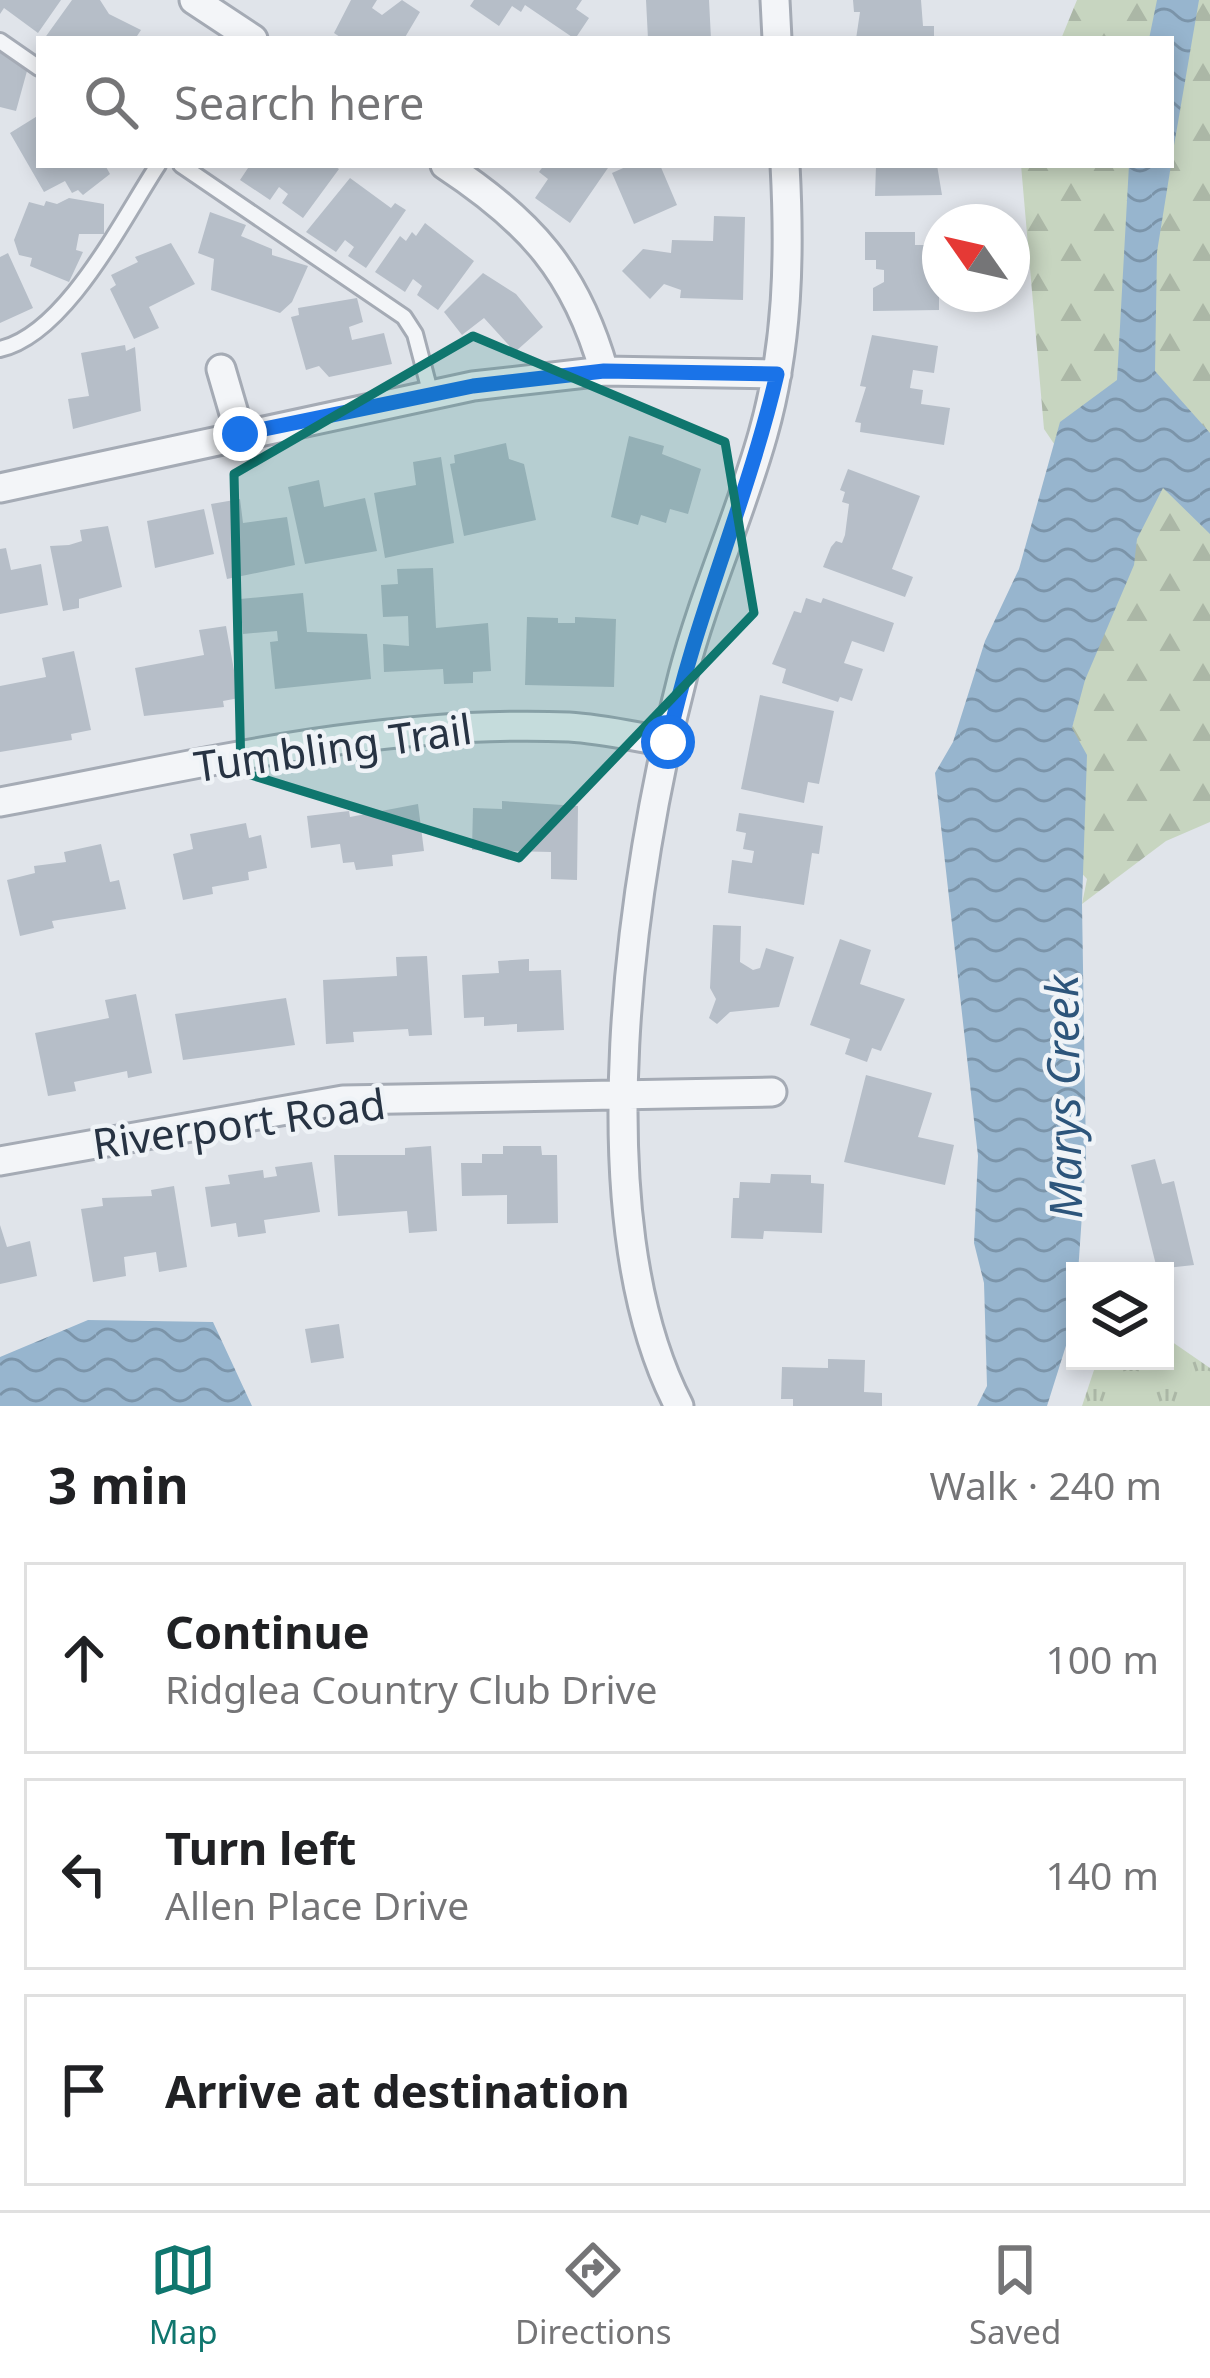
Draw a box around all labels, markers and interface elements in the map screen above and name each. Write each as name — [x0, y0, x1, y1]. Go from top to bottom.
search box — [36, 36, 1174, 168]
icon: search — [78, 69, 144, 135]
text: Search here — [174, 72, 424, 133]
north arrow — [922, 204, 1030, 312]
route end — [213, 407, 267, 461]
street label: Tumbling Trail — [190, 699, 475, 794]
route start — [641, 715, 695, 769]
water label: Marys Creek — [1030, 973, 1095, 1220]
street label: Riverport Road — [89, 1074, 389, 1171]
map controls — [1066, 1262, 1174, 1370]
button: layers — [1066, 1262, 1174, 1370]
text: 3 min — [48, 1449, 189, 1519]
text: Walk · 240 m — [929, 1458, 1162, 1511]
text: Continue — [165, 1601, 370, 1662]
icon: ahead — [51, 1625, 117, 1691]
text: 100 m — [1045, 1632, 1159, 1685]
text: Ridglea Country Club Drive — [165, 1662, 657, 1715]
text: Turn left — [165, 1817, 356, 1878]
icon: left — [51, 1841, 117, 1907]
text: 140 m — [1045, 1848, 1159, 1901]
text: Allen Place Drive — [165, 1878, 469, 1931]
icon: arrive — [51, 2057, 117, 2123]
text: Arrive at destination — [165, 2060, 630, 2121]
tab: Map — [149, 2237, 217, 2354]
tab: Directions — [515, 2237, 672, 2354]
tab: Saved — [969, 2237, 1061, 2354]

